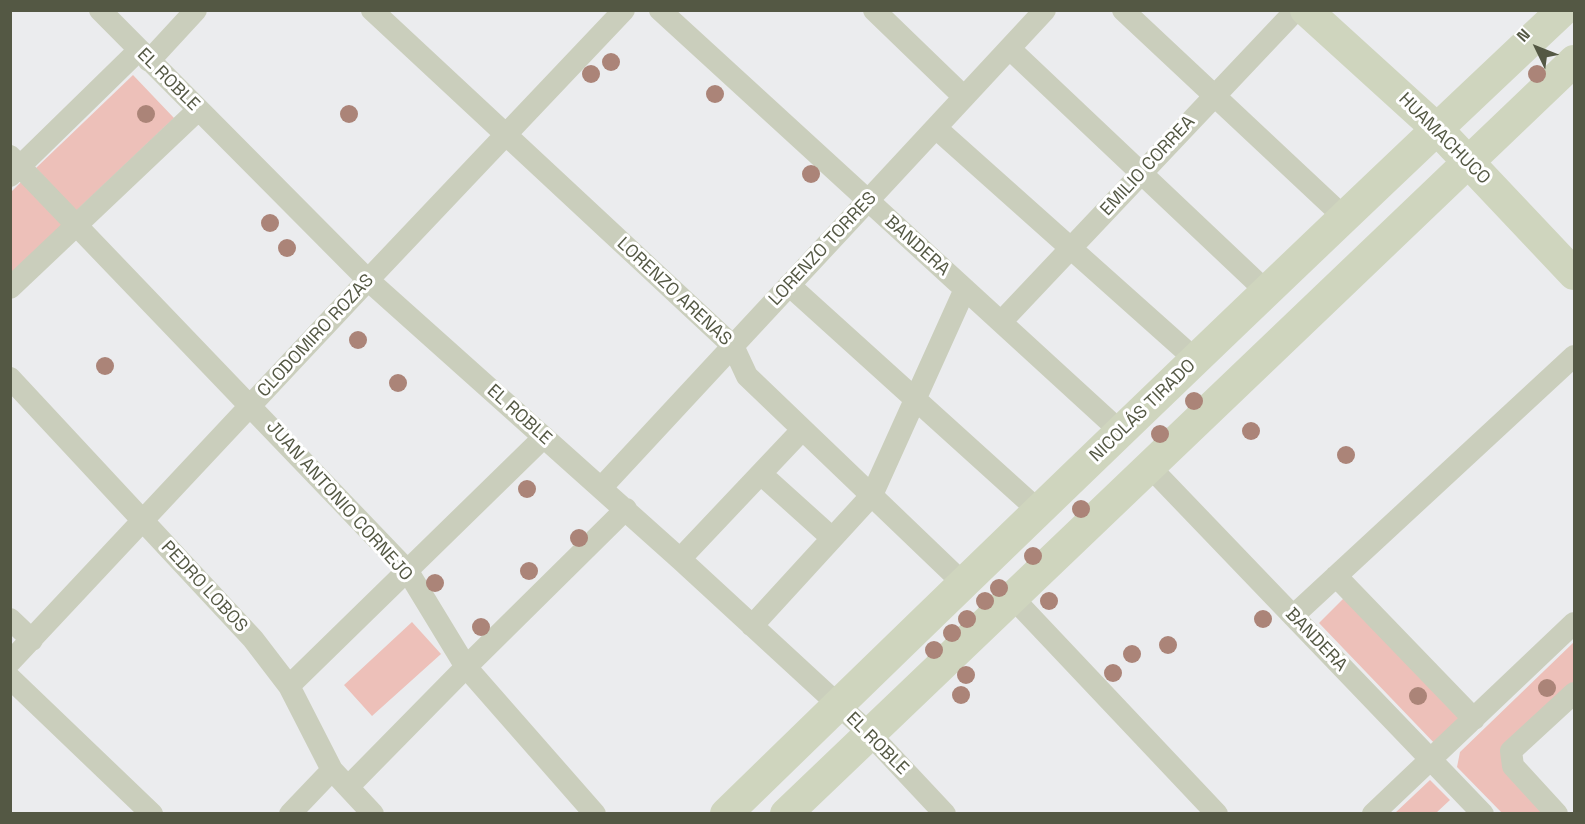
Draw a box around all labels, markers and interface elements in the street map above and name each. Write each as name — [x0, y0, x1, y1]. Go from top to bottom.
north arrow — [1507, 18, 1567, 78]
text: N — [1512, 24, 1535, 46]
street label: EL ROBLE — [132, 44, 204, 116]
street label: HUAMACHUCO — [1394, 89, 1494, 189]
street label: EMILIO CORREA — [1096, 112, 1200, 220]
street label: LORENZO TORRES — [765, 188, 881, 310]
street label: BANDERA — [880, 211, 954, 281]
street label: LORENZO ARENAS — [612, 233, 736, 351]
street label: CLODOMIRO ROZAS — [253, 270, 379, 402]
street label: NICOLÁS TIRADO — [1086, 355, 1200, 467]
street label: EL ROBLE — [482, 380, 556, 450]
street label: JUAN ANTONIO CORNEJO — [261, 416, 417, 586]
street label: PEDRO LOBOS — [156, 537, 252, 637]
street label: BANDERA — [1280, 604, 1352, 676]
street label: EL ROBLE — [841, 708, 913, 780]

